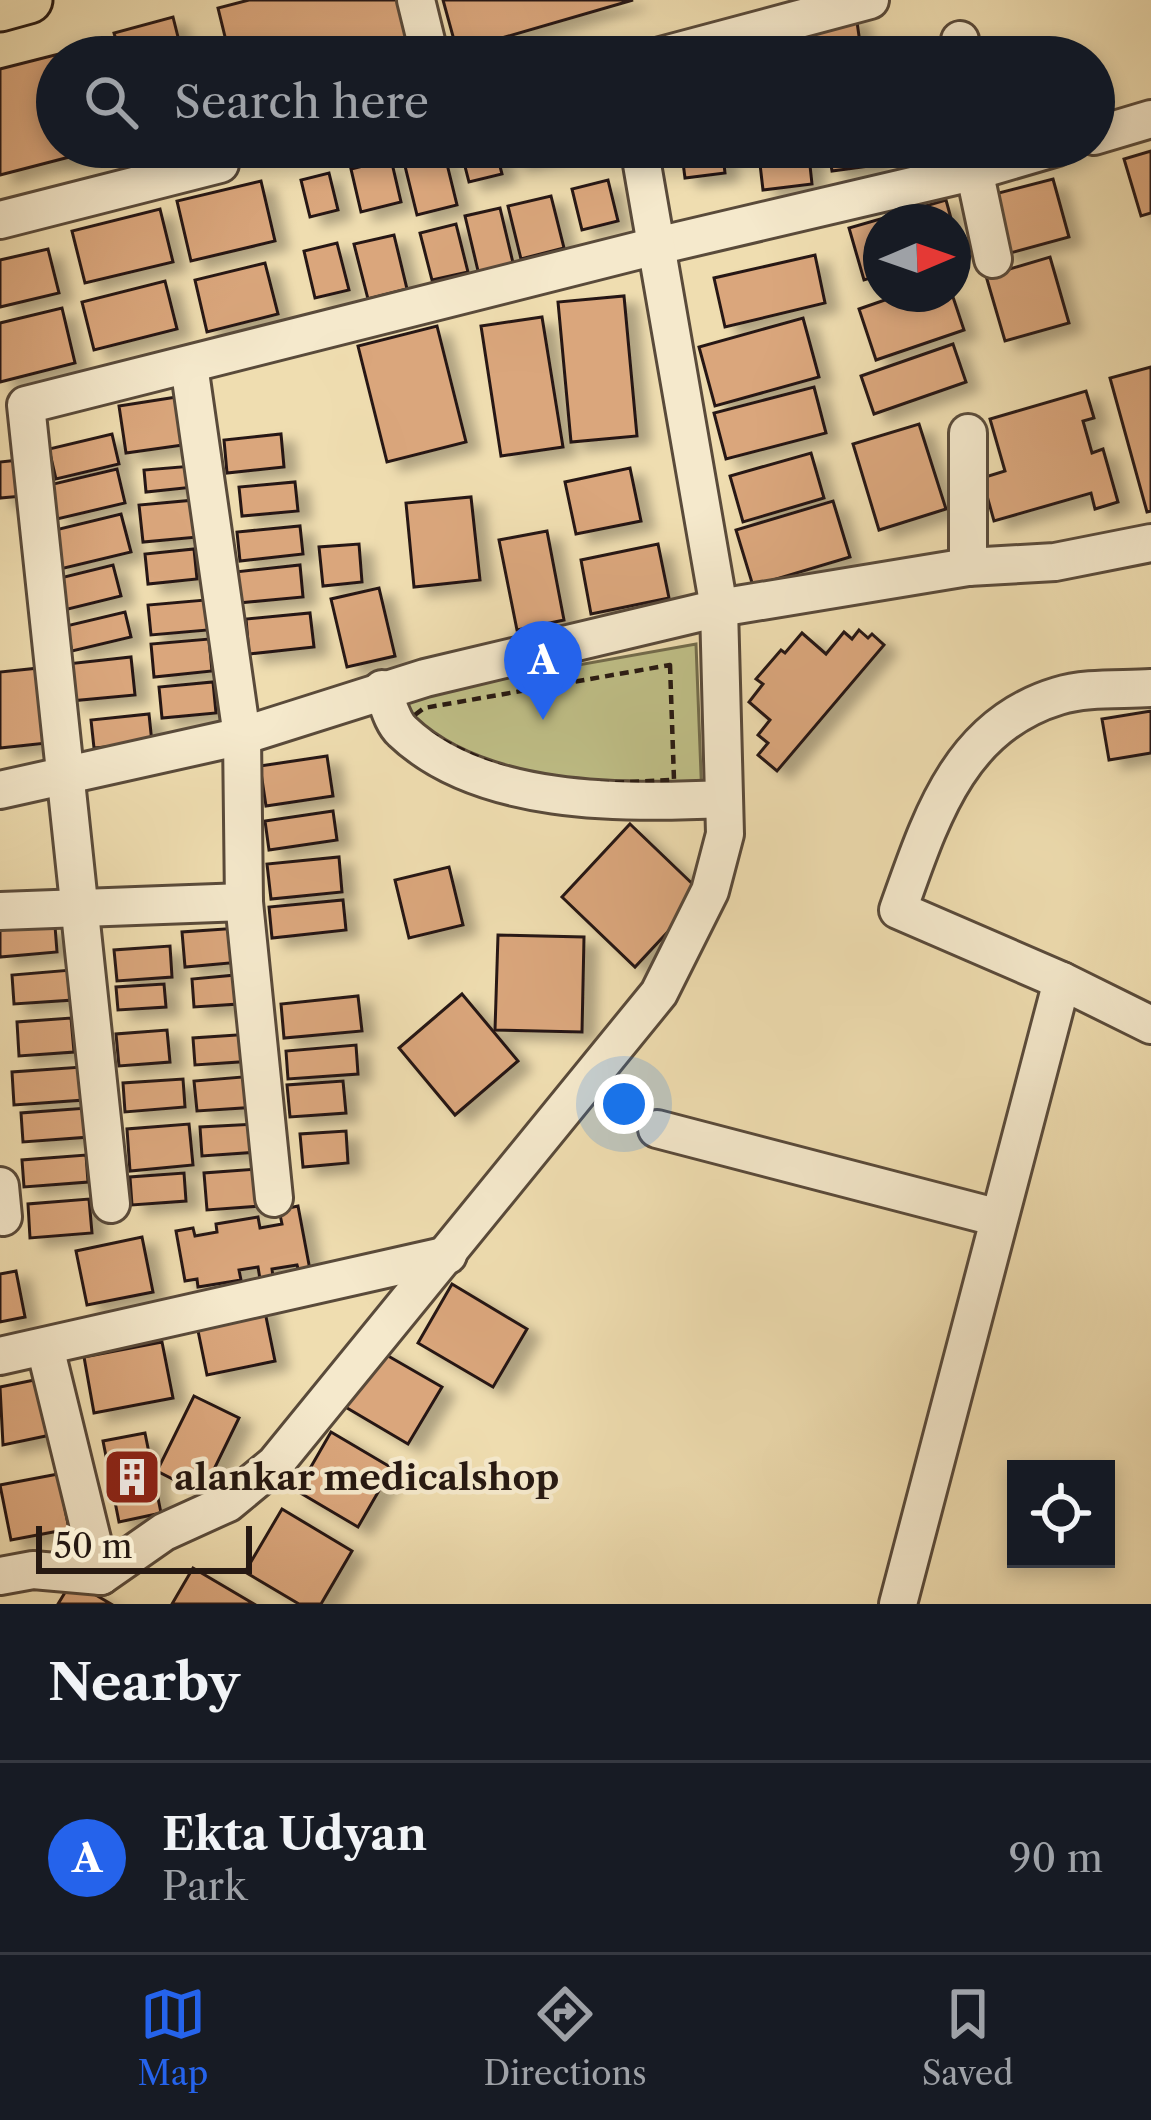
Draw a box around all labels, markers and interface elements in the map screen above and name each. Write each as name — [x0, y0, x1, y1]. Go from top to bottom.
search box — [36, 36, 1115, 168]
icon: search — [78, 69, 144, 135]
text: Search here — [174, 74, 429, 130]
north arrow — [863, 204, 971, 312]
pin: A — [504, 621, 582, 720]
your location — [594, 1074, 654, 1134]
building icon: alankar medicalshop — [101, 1446, 163, 1508]
place label: alankar medicalshop — [174, 1455, 559, 1499]
map controls — [1007, 1460, 1115, 1568]
button: locate — [1007, 1460, 1115, 1568]
scale bar — [36, 1520, 252, 1573]
text: 50 m — [54, 1526, 132, 1567]
text: Nearby — [48, 1651, 240, 1713]
text: Ekta Udyan — [162, 1806, 427, 1862]
text: A — [72, 1834, 102, 1882]
text: 90 m — [1009, 1834, 1103, 1882]
text: Park — [162, 1862, 247, 1910]
tab: Map — [138, 1981, 208, 2094]
tab: Directions — [484, 1981, 647, 2094]
tab: Saved — [922, 1981, 1013, 2094]

